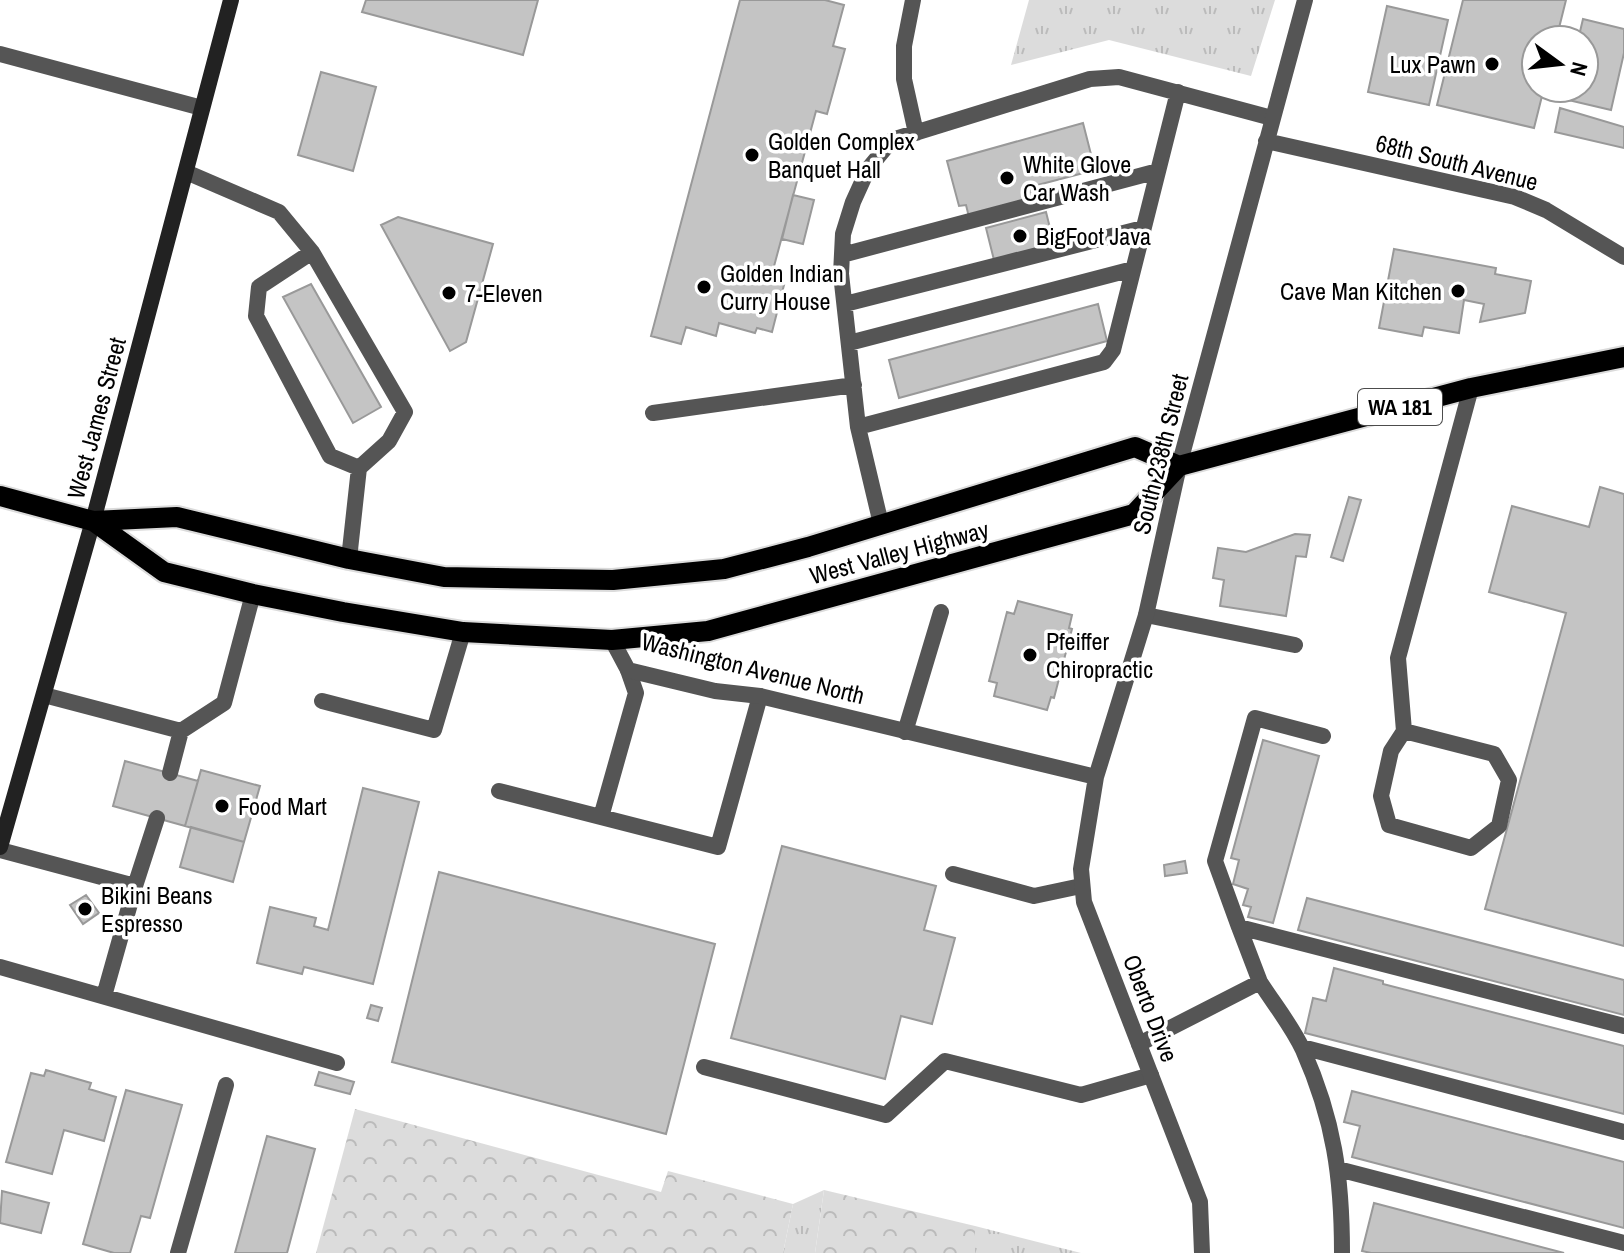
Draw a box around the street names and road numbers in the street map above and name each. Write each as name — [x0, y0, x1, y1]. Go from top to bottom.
street label: 68th South Avenue — [1373, 126, 1541, 198]
street label: West James Street — [59, 333, 133, 502]
street label: South 238th Street — [1125, 370, 1196, 538]
road number: WA 181 — [1358, 389, 1442, 425]
street label: West Valley Highway — [806, 513, 992, 591]
street label: Washington Avenue North — [638, 625, 868, 711]
street label: Oberto Drive — [1116, 950, 1186, 1066]

